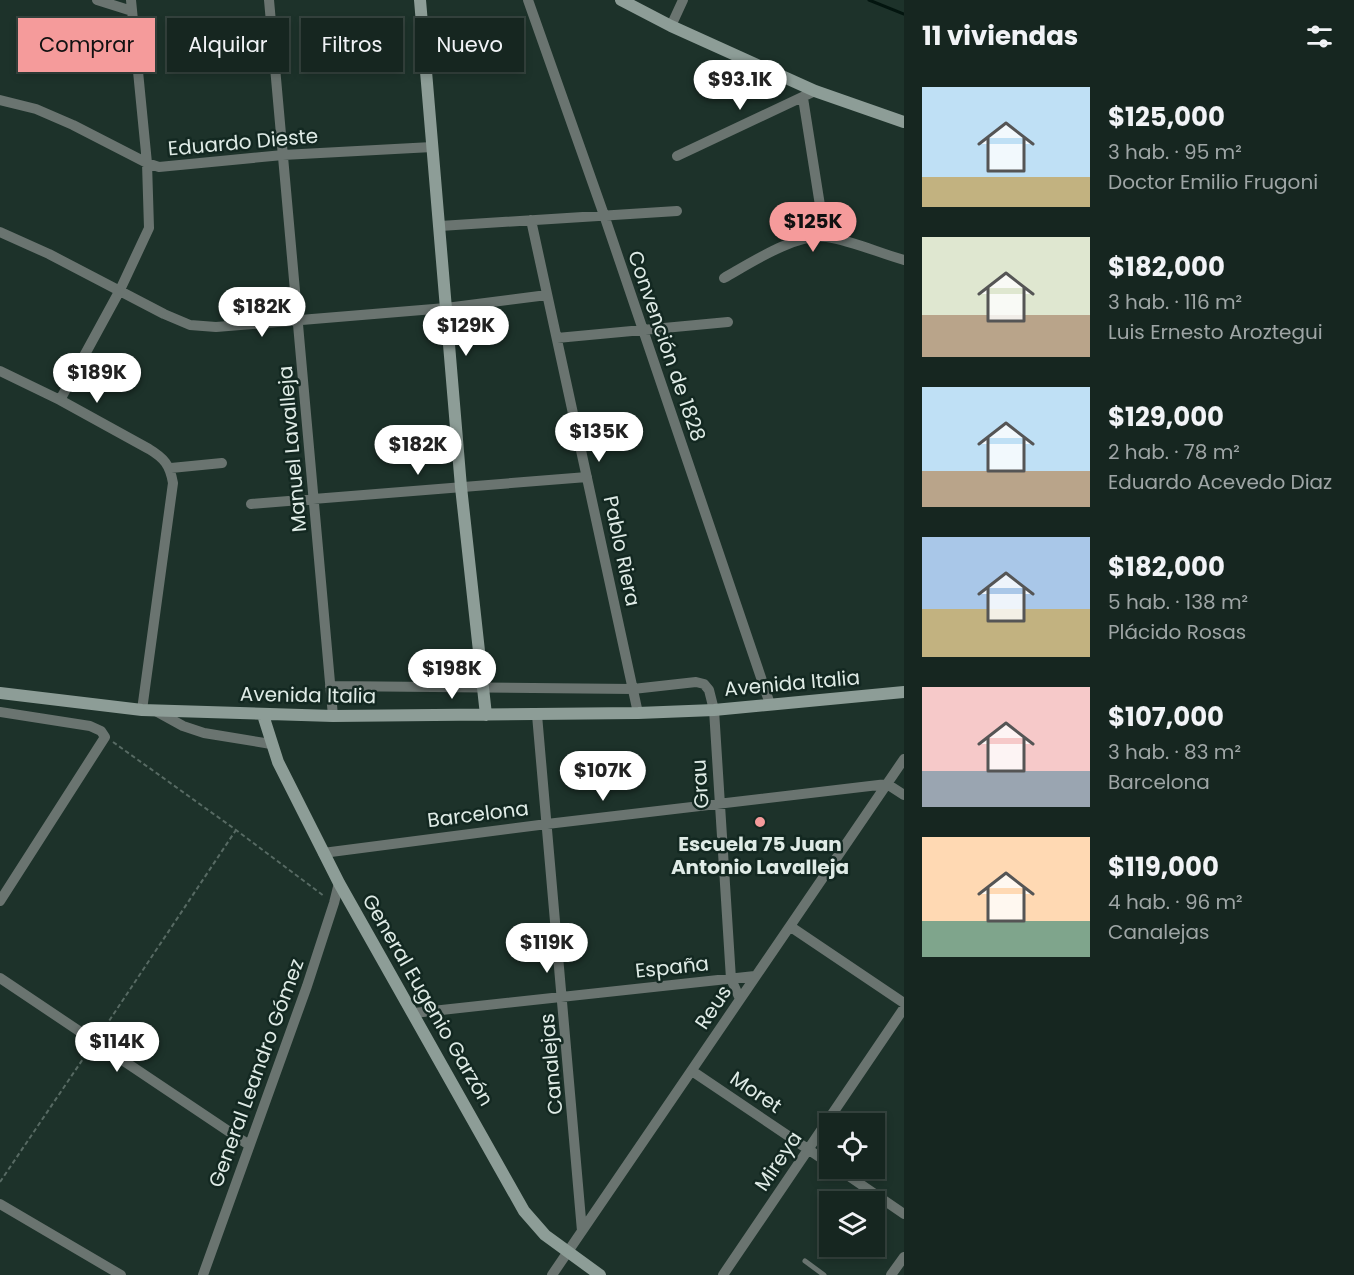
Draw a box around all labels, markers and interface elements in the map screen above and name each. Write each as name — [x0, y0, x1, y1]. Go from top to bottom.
chip: Comprar — [18, 18, 155, 72]
chip: Alquilar — [167, 18, 289, 72]
chip: Filtros — [301, 18, 403, 72]
chip: Nuevo — [415, 18, 524, 72]
text: 11 viviendas — [922, 18, 1078, 54]
icon: filters — [1303, 20, 1336, 53]
pin: $93.1K — [691, 60, 789, 111]
text: $93.1K — [708, 65, 772, 93]
text: $125,000 — [1108, 99, 1225, 135]
icon: home — [970, 111, 1042, 183]
street label: Eduardo Dieste — [167, 121, 319, 163]
text: 3 hab. · 95 m² — [1108, 138, 1242, 166]
text: Doctor Emilio Frugoni — [1108, 168, 1318, 196]
pin: $125K — [771, 202, 855, 253]
text: $125K — [783, 207, 843, 235]
street label: Convención de 1828 — [621, 247, 713, 445]
text: $182,000 — [1108, 249, 1225, 285]
icon: home — [970, 261, 1042, 333]
pin: $182K — [220, 287, 304, 338]
text: 3 hab. · 116 m² — [1108, 288, 1242, 316]
text: $182K — [233, 292, 292, 320]
pin: $129K — [424, 306, 508, 357]
text: $129K — [437, 311, 495, 339]
text: Luis Ernesto Aroztegui — [1108, 318, 1323, 346]
pin: $189K — [55, 353, 139, 404]
text: $189K — [67, 358, 127, 386]
street label: Manuel Lavalleja — [271, 365, 313, 533]
text: $129,000 — [1108, 399, 1224, 435]
icon: home — [970, 411, 1042, 483]
pin: $135K — [557, 412, 641, 463]
text: $135K — [569, 417, 629, 445]
pin: $182K — [376, 425, 460, 476]
text: $182K — [389, 430, 448, 458]
text: 2 hab. · 78 m² — [1108, 438, 1240, 466]
text: Eduardo Acevedo Diaz — [1108, 468, 1332, 496]
street label: Pablo Riera — [597, 493, 647, 609]
text: $182,000 — [1108, 549, 1225, 585]
icon: home — [970, 561, 1042, 633]
text: 5 hab. · 138 m² — [1108, 588, 1248, 616]
text: Plácido Rosas — [1108, 618, 1246, 646]
pin: $198K — [410, 649, 494, 700]
text: $198K — [422, 654, 482, 682]
street label: Avenida Italia — [723, 663, 861, 703]
street label: Avenida Italia — [240, 680, 376, 710]
text: $107,000 — [1108, 699, 1224, 735]
icon: home — [970, 711, 1042, 783]
text: 3 hab. · 83 m² — [1108, 738, 1241, 766]
pin: $107K — [561, 751, 645, 802]
text: $107K — [574, 756, 632, 784]
street label: Grau — [684, 758, 716, 810]
text: Barcelona — [1108, 768, 1210, 796]
street label: Barcelona — [426, 794, 530, 834]
marker: Escuela 75 Juan Antonio Lavalleja — [753, 815, 767, 829]
place label: Escuela 75 Juan Antonio Lavalleja — [671, 830, 849, 881]
text: $119,000 — [1108, 849, 1219, 885]
icon: home — [970, 861, 1042, 933]
text: 4 hab. · 96 m² — [1108, 888, 1243, 916]
street label: General Eugenio Garzón — [356, 889, 500, 1111]
text: Canalejas — [1108, 918, 1210, 946]
pin: $119K — [505, 923, 589, 974]
text: $119K — [520, 928, 574, 956]
street label: España — [634, 949, 710, 985]
street label: General Leandro Gómez — [202, 955, 310, 1191]
street label: Reus — [688, 979, 738, 1035]
street label: Canalejas — [533, 1012, 569, 1116]
pin: $114K — [75, 1022, 159, 1073]
text: $114K — [89, 1027, 145, 1055]
street label: Moret — [724, 1064, 788, 1120]
map controls — [819, 1113, 885, 1257]
button: locate — [819, 1113, 885, 1179]
street label: Mireya — [748, 1125, 808, 1197]
button: layers — [819, 1191, 885, 1257]

